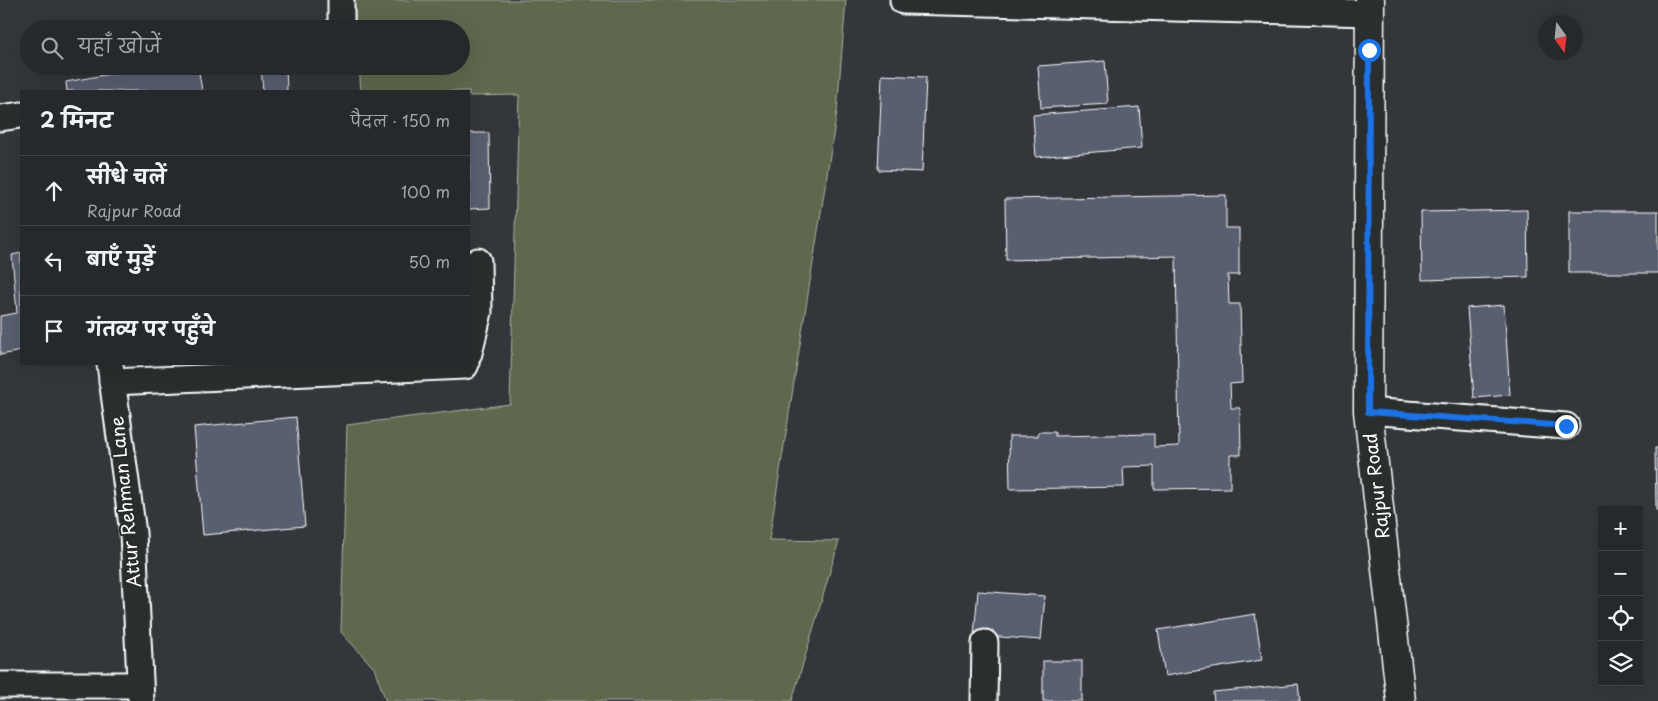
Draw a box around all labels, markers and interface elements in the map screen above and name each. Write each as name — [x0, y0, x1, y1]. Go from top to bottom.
north arrow — [1538, 15, 1583, 60]
search box — [20, 20, 470, 75]
text: यहाँ खोजें — [78, 31, 161, 59]
icon: search — [38, 34, 66, 62]
route start — [1358, 39, 1381, 62]
text: 2 मिनट — [40, 103, 112, 135]
text: पैदल · 150 m — [350, 108, 450, 132]
text: सीधे चलें — [87, 162, 166, 190]
icon: ahead — [40, 177, 68, 205]
text: 100 m — [401, 179, 450, 203]
text: Rajpur Road — [87, 198, 182, 222]
text: बाएँ मुड़ें — [87, 244, 155, 272]
icon: left — [40, 247, 68, 275]
text: 50 m — [409, 249, 450, 273]
text: गंतव्य पर पहुँचे — [87, 314, 215, 342]
icon: arrive — [40, 317, 68, 345]
street label: Attur Rehman Lane — [102, 415, 147, 589]
route end — [1555, 415, 1578, 438]
street label: Rajpur Road — [1356, 432, 1395, 541]
map controls — [1598, 506, 1643, 686]
button: + — [1598, 506, 1643, 551]
button: − — [1598, 551, 1643, 596]
button: locate — [1598, 596, 1643, 641]
button: layers — [1598, 641, 1643, 686]

